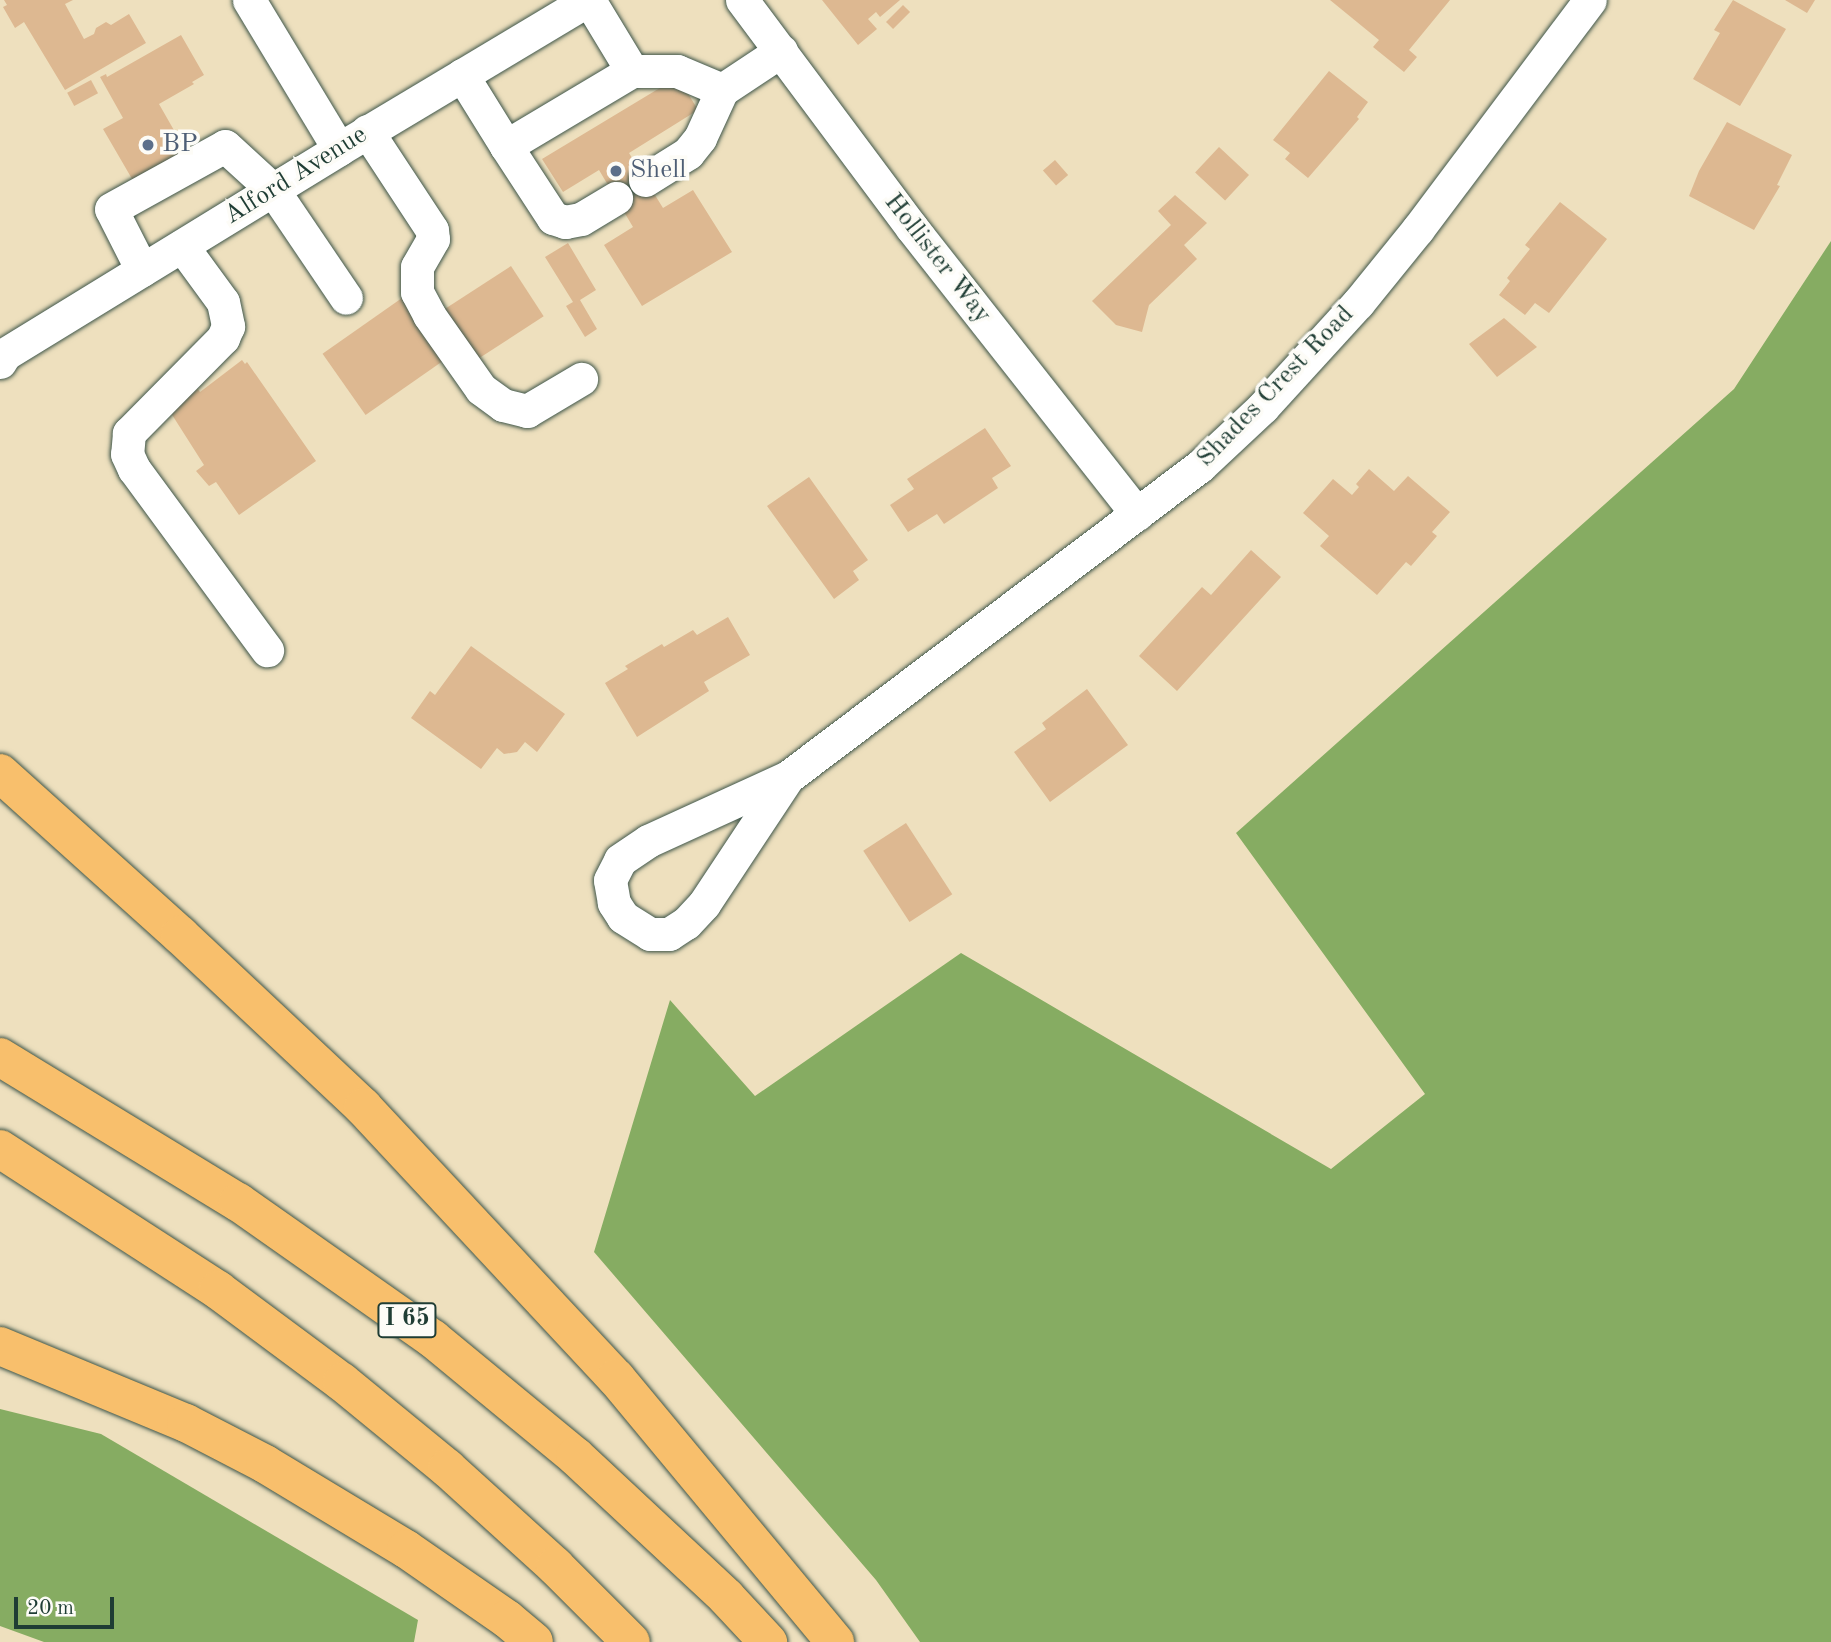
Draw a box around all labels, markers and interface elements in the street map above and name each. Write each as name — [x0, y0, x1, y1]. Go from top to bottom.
street label: Alford Avenue — [219, 120, 373, 232]
place label: BP — [162, 129, 198, 161]
marker: BP — [140, 137, 156, 153]
place label: Shell — [630, 155, 686, 187]
marker: Shell — [608, 163, 624, 179]
street label: Hollister Way — [876, 188, 998, 330]
street label: Shades Crest Road — [1191, 300, 1361, 474]
road number: I 65 — [377, 1300, 437, 1340]
scale bar — [18, 1582, 117, 1626]
text: 20 m — [27, 1598, 74, 1619]

